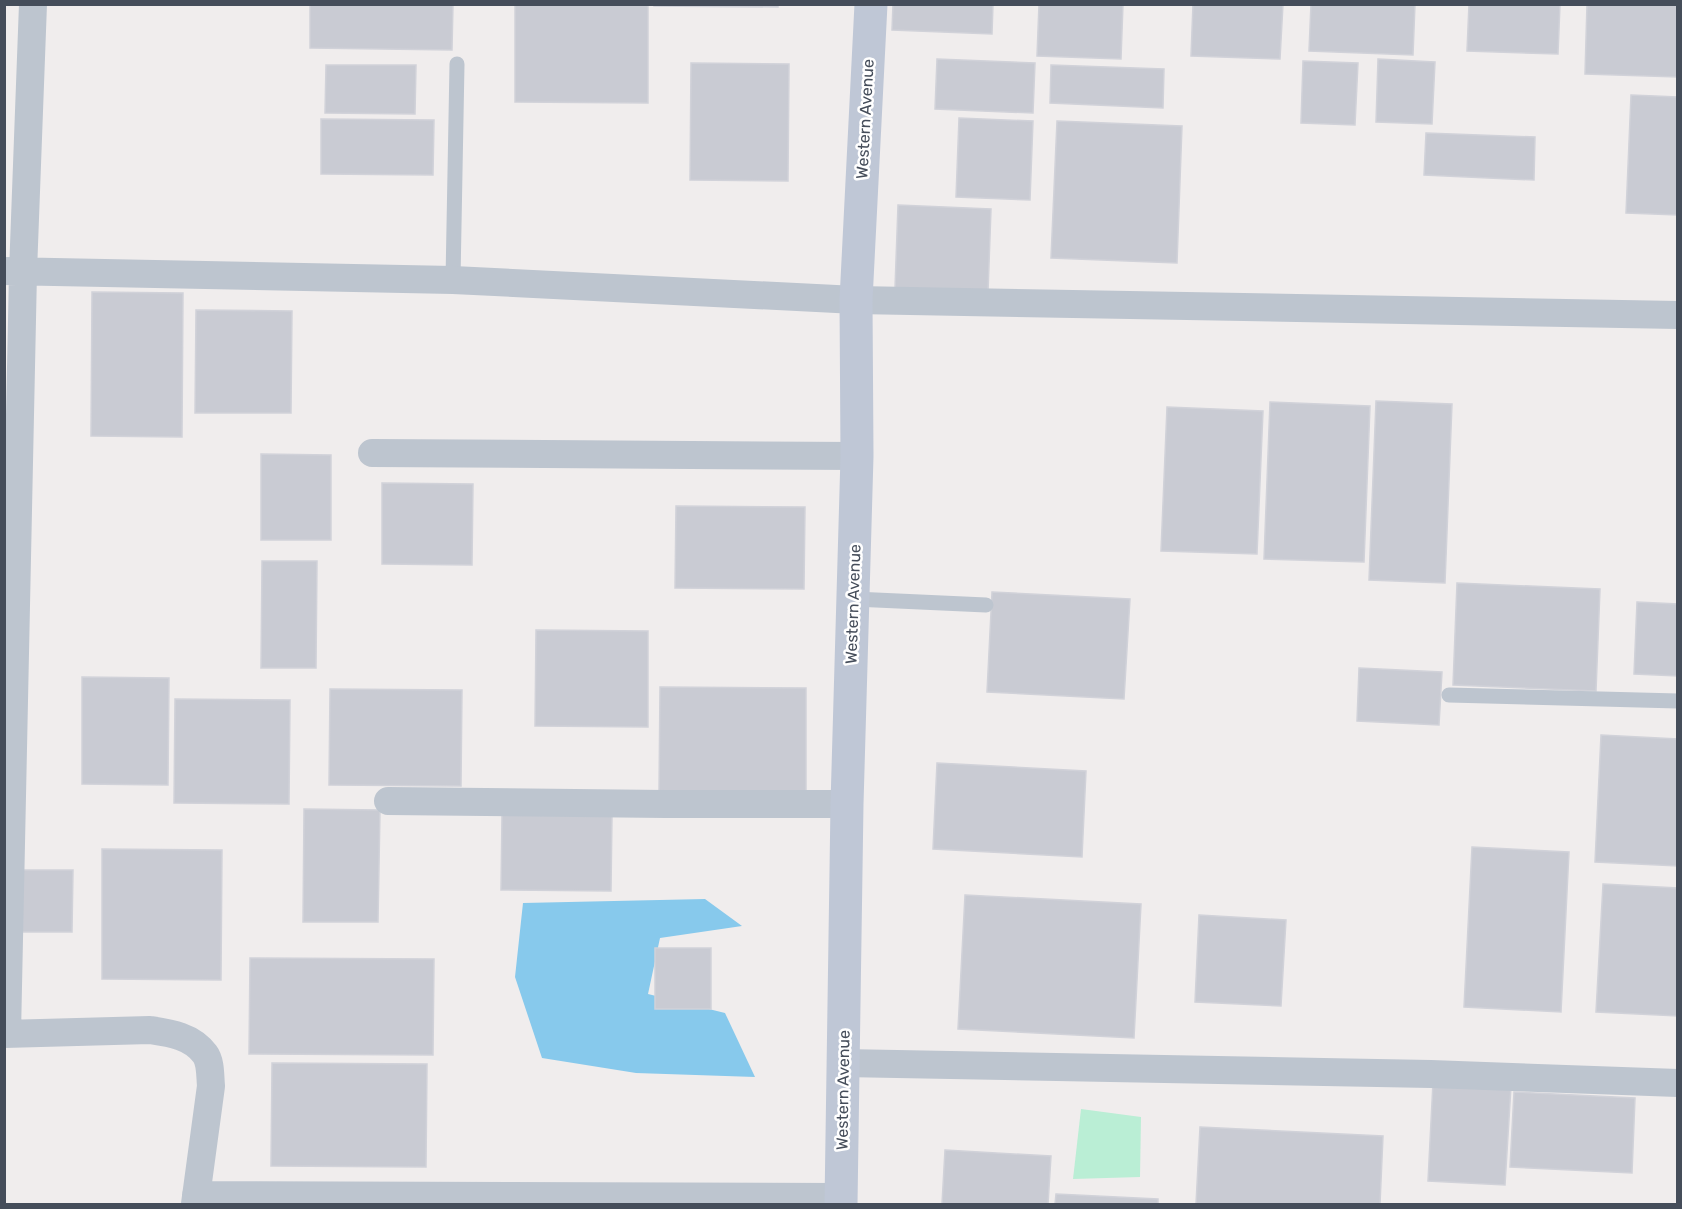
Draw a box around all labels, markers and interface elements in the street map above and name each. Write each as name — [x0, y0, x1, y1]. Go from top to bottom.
street label: Western Avenue — [852, 58, 878, 179]
street label: Western Avenue — [841, 544, 865, 664]
street label: Western Avenue — [832, 1030, 854, 1150]

